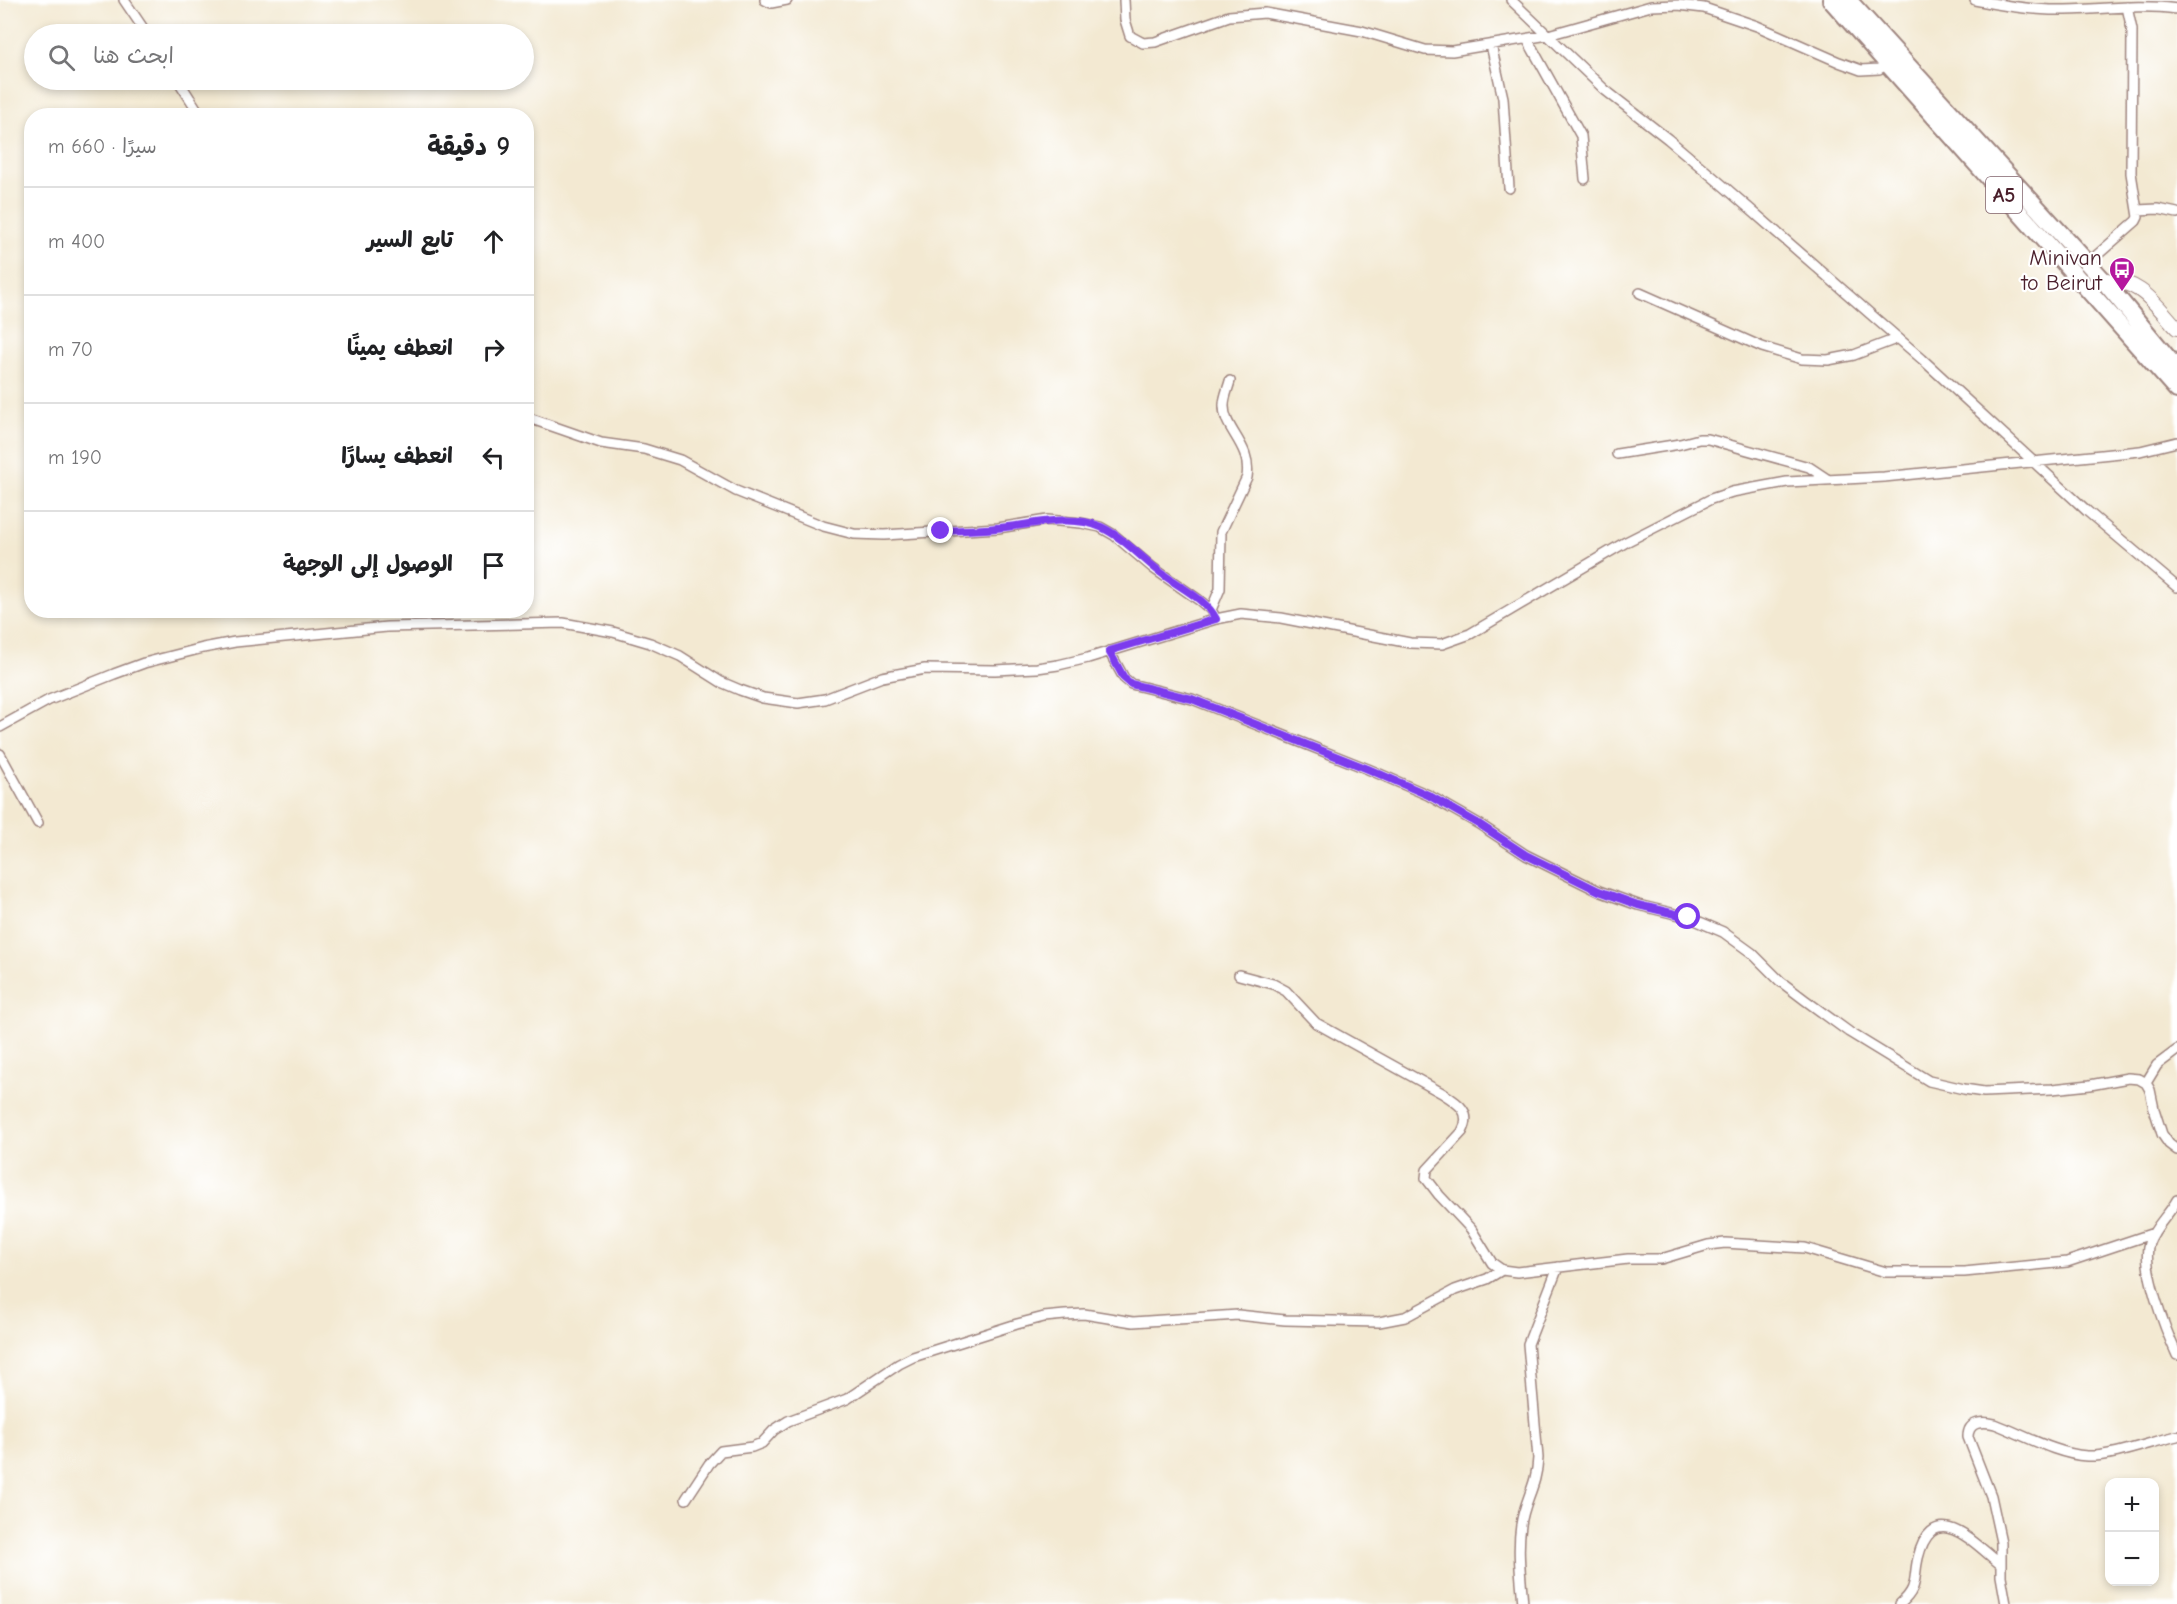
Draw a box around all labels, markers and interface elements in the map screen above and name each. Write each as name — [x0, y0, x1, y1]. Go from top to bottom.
search box — [24, 24, 534, 90]
icon: search — [45, 41, 78, 74]
text: ابحث هنا — [93, 43, 174, 69]
text: 9 دقيقة — [427, 132, 510, 162]
text: سيرًا · 660 m — [48, 135, 157, 158]
road number: A5 — [1986, 177, 2022, 213]
icon: ahead — [477, 225, 510, 258]
text: تابع السير — [367, 227, 453, 253]
text: 400 m — [48, 230, 105, 253]
place label: Minivan to Beirut — [2020, 245, 2103, 296]
bus stop icon: Minivan to Beirut — [2107, 255, 2137, 293]
icon: right — [477, 333, 510, 366]
text: انعطف يمينًا — [347, 335, 453, 361]
text: 70 m — [48, 338, 93, 361]
icon: left — [477, 441, 510, 474]
text: انعطف يسارًا — [341, 443, 453, 469]
text: 190 m — [48, 446, 102, 469]
route end — [927, 517, 953, 543]
icon: arrive — [477, 549, 510, 582]
text: الوصول إلى الوجهة — [283, 551, 453, 577]
route start — [1674, 903, 1700, 929]
map controls — [2105, 1478, 2159, 1586]
button: + — [2105, 1478, 2159, 1532]
button: − — [2105, 1532, 2159, 1586]

